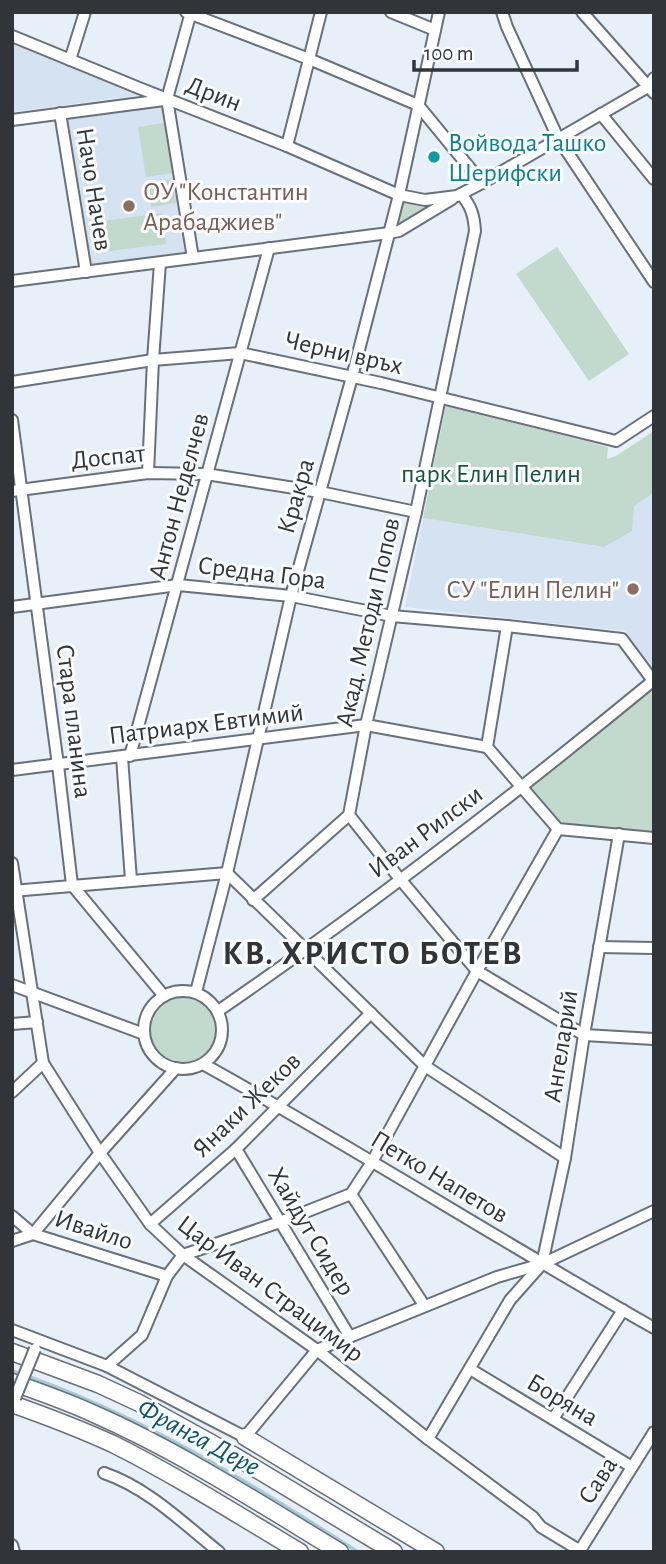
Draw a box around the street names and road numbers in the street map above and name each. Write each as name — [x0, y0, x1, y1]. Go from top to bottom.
street label: Дрин — [182, 72, 245, 116]
street label: Начо Начев — [71, 126, 117, 253]
street label: Черни връх — [282, 327, 405, 379]
street label: Антон Неделчев — [144, 410, 214, 582]
street label: Доспат — [70, 440, 147, 474]
street label: Кракра — [273, 456, 319, 537]
street label: Акад. Методи Попов — [331, 515, 405, 729]
street label: Средна Гора — [196, 552, 327, 594]
street label: Стара планина — [52, 643, 96, 800]
street label: Патриарх Евтимий — [107, 699, 305, 749]
street label: Иван Рилски — [364, 781, 488, 883]
street label: Ангеларий — [539, 988, 583, 1104]
street label: Янаки Жеков — [188, 1047, 306, 1162]
street label: Петко Напетов — [366, 1126, 513, 1228]
street label: Хайдут Сидер — [263, 1163, 359, 1300]
street label: Ивайло — [51, 1205, 136, 1255]
street label: Цар Иван Страцимир — [172, 1210, 368, 1367]
street label: Боряна — [523, 1369, 603, 1431]
street label: Сава — [574, 1452, 622, 1509]

